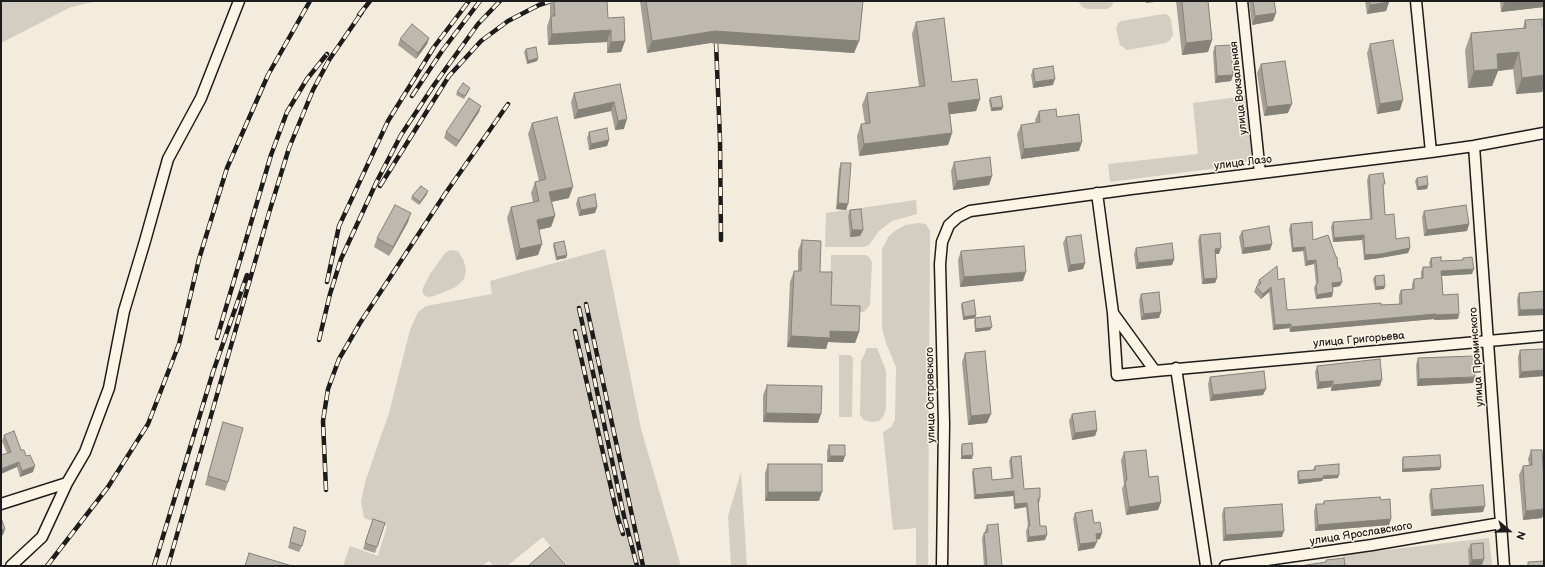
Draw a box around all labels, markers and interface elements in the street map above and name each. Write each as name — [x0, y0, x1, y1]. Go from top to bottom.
street label: улица Вокзальная — [1228, 40, 1250, 136]
street label: улица Лазо — [1213, 153, 1273, 173]
street label: улица Проминского — [1467, 307, 1487, 407]
street label: улица Григорьева — [1313, 329, 1405, 351]
street label: улица Островского — [924, 347, 938, 443]
north arrow — [1489, 511, 1529, 551]
street label: улица Ярославского — [1309, 519, 1413, 549]
text: N — [1513, 529, 1528, 541]

